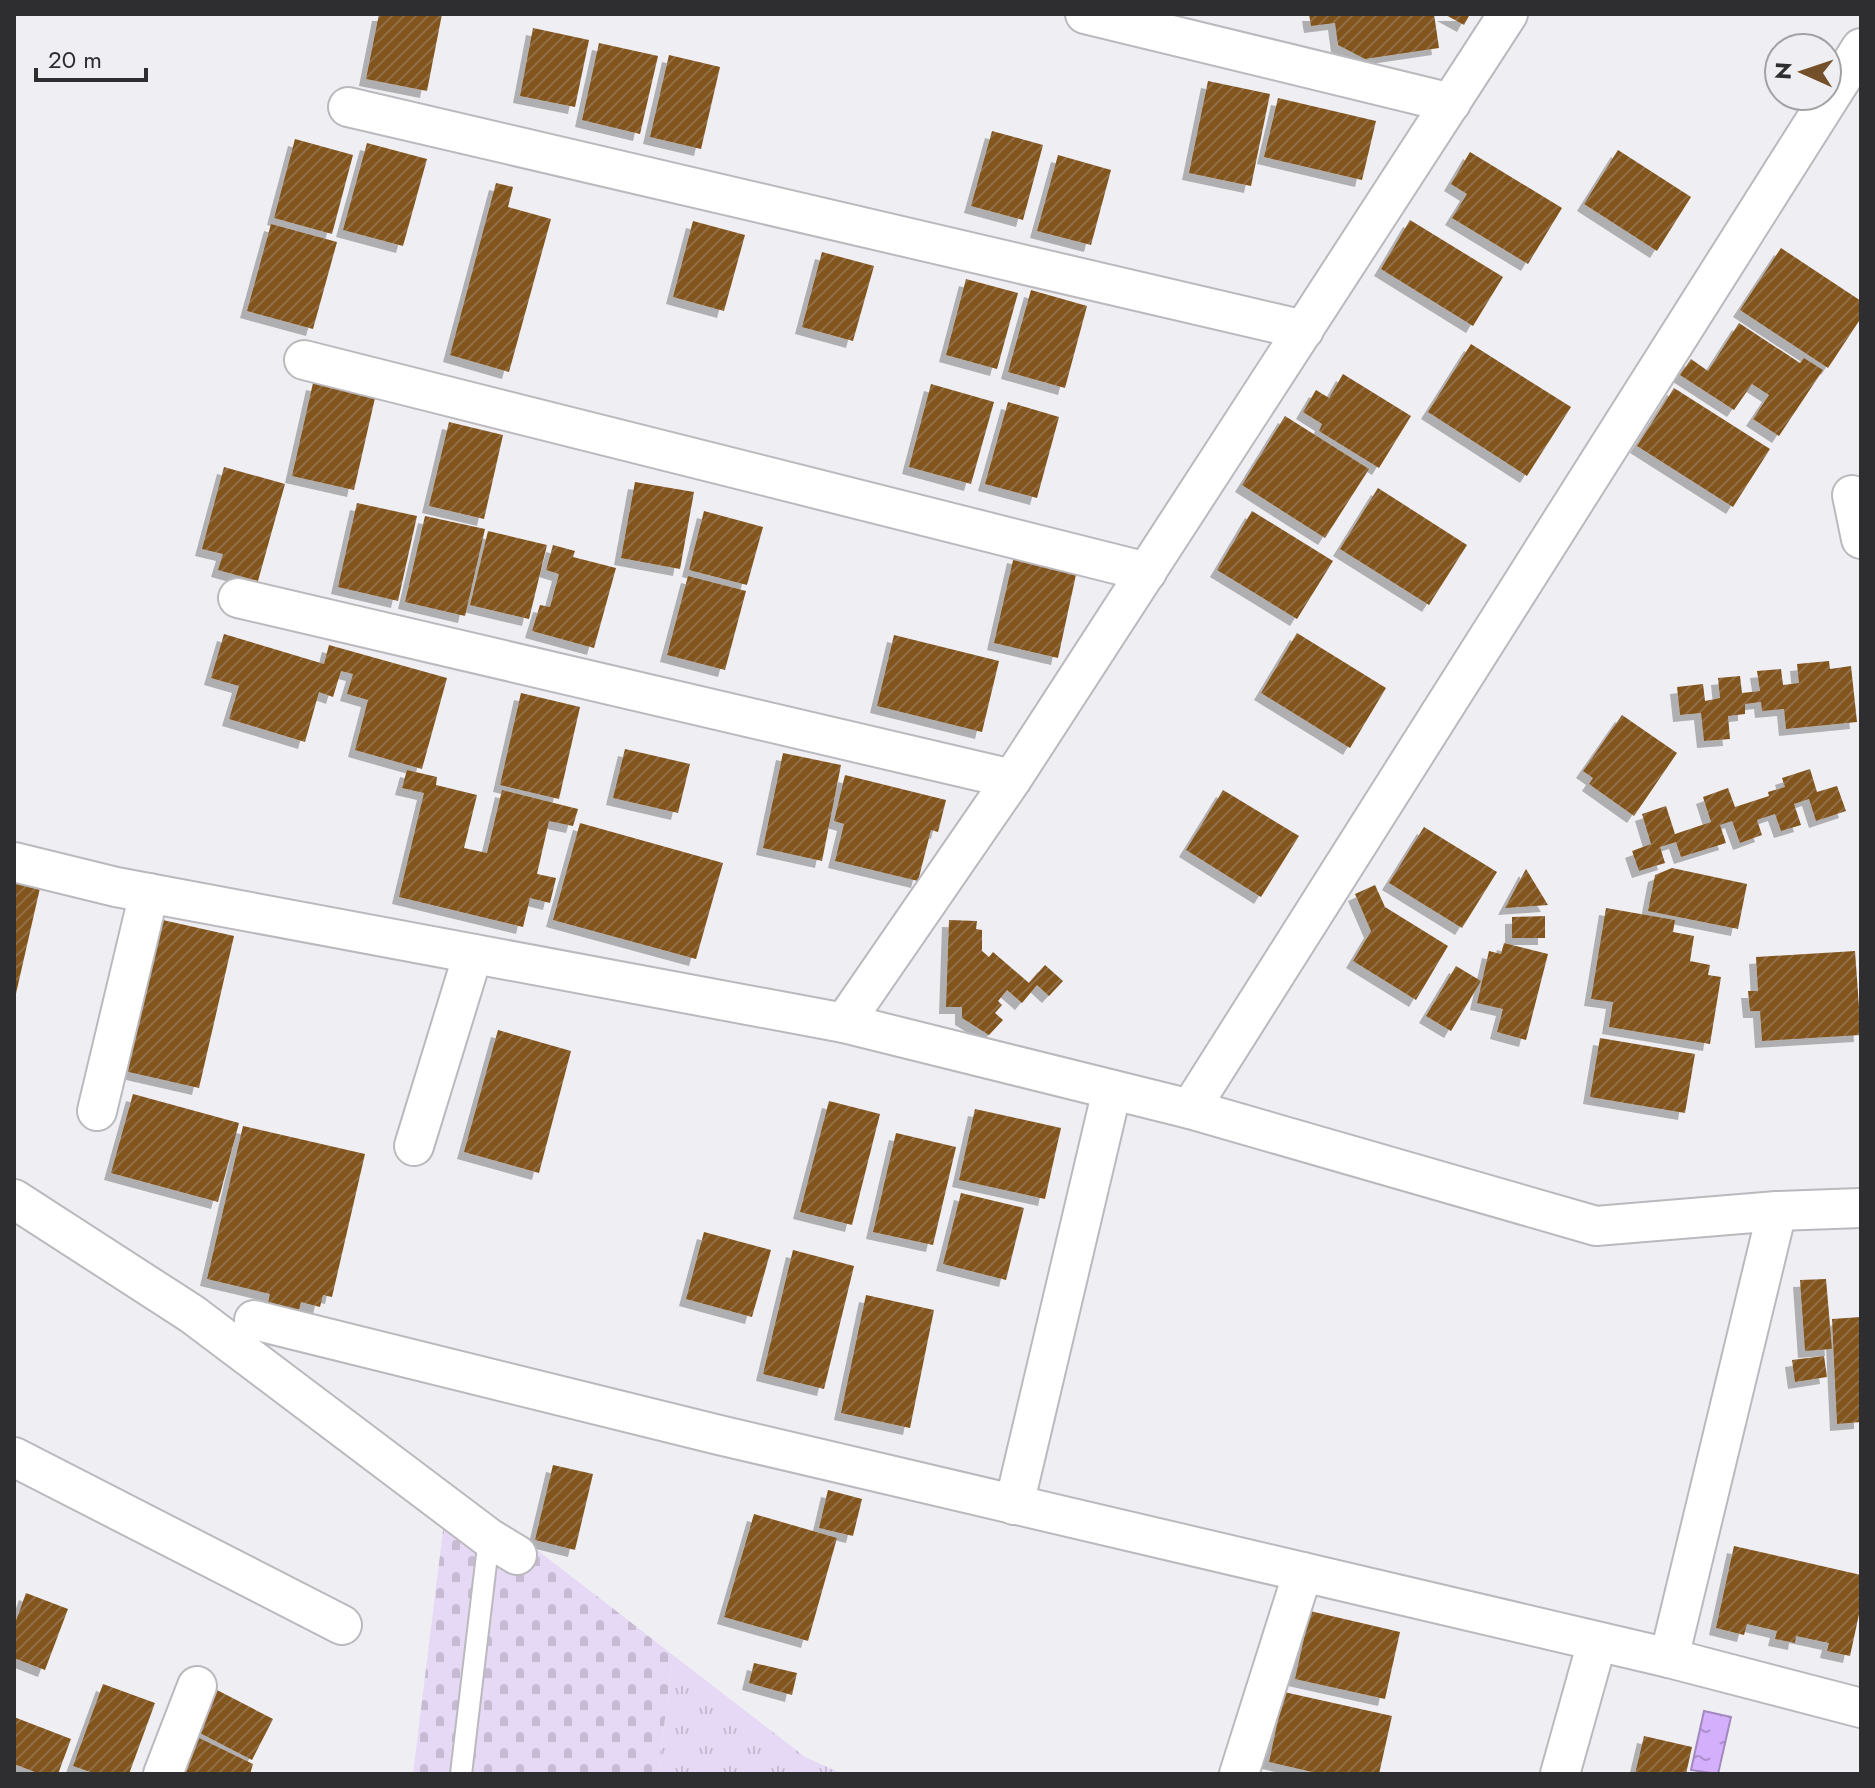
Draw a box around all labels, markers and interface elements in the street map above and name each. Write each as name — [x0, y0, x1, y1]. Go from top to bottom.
scale bar — [36, 32, 146, 82]
north arrow — [1763, 32, 1843, 112]
text: 20 m — [48, 42, 102, 77]
text: N — [1767, 61, 1799, 81]

